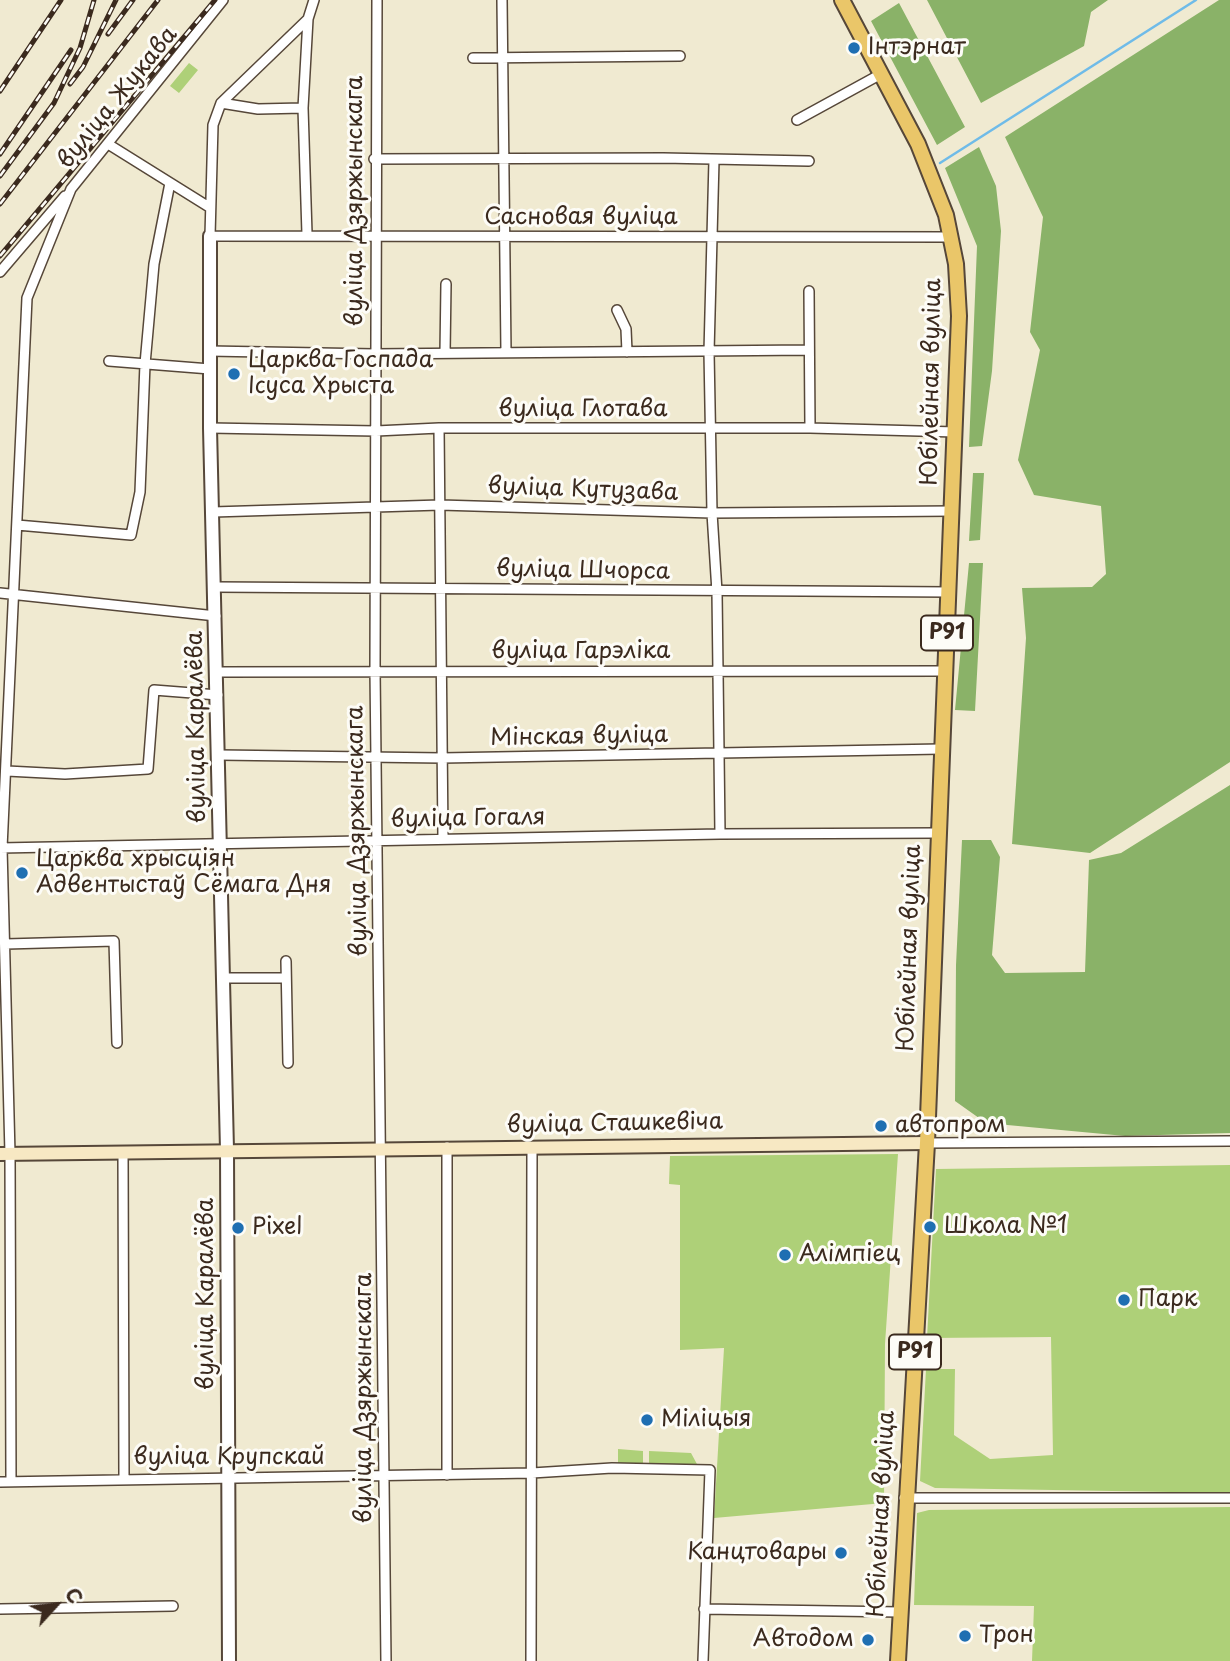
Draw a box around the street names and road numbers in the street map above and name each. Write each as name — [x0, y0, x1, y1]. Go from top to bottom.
street label: вуліца Жукава — [52, 22, 184, 174]
street label: вуліца Дзяржынскага — [342, 76, 370, 326]
street label: Сасновая вуліца — [484, 204, 678, 232]
street label: Юбілейная вуліца — [916, 278, 948, 486]
street label: вуліца Глотава — [498, 396, 668, 424]
street label: вуліца Кутузава — [487, 473, 679, 507]
street label: вуліца Шчорса — [496, 556, 670, 586]
road number: Р91 — [921, 616, 973, 650]
street label: вуліца Каралёва — [182, 631, 212, 823]
street label: вуліца Гарэліка — [492, 638, 670, 666]
street label: вуліца Дзяржынскага — [342, 705, 374, 957]
street label: Мінская вуліца — [490, 722, 668, 752]
street label: вуліца Гогаля — [390, 804, 546, 834]
street label: Юбілейная вуліца — [893, 844, 927, 1052]
street label: вуліца Сташкевіча — [507, 1108, 723, 1140]
street label: вуліца Каралёва — [193, 1198, 221, 1390]
street label: вуліца Дзяржынскага — [351, 1273, 379, 1523]
road number: Р91 — [889, 1334, 941, 1370]
street label: Юбілейная вуліца — [863, 1410, 901, 1618]
street label: вуліца Крупскай — [133, 1444, 325, 1472]

